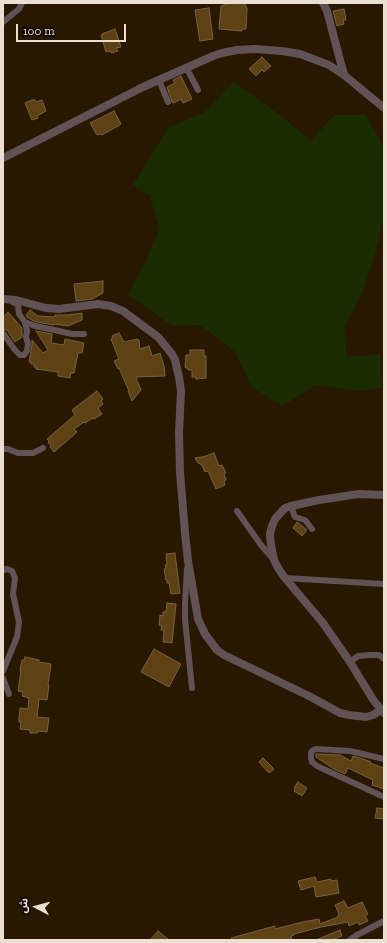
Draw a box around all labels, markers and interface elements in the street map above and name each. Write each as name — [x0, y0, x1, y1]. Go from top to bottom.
scale bar — [18, 16, 128, 42]
text: 100 m — [23, 24, 55, 38]
north arrow — [16, 887, 56, 927]
text: ش — [16, 898, 31, 914]

